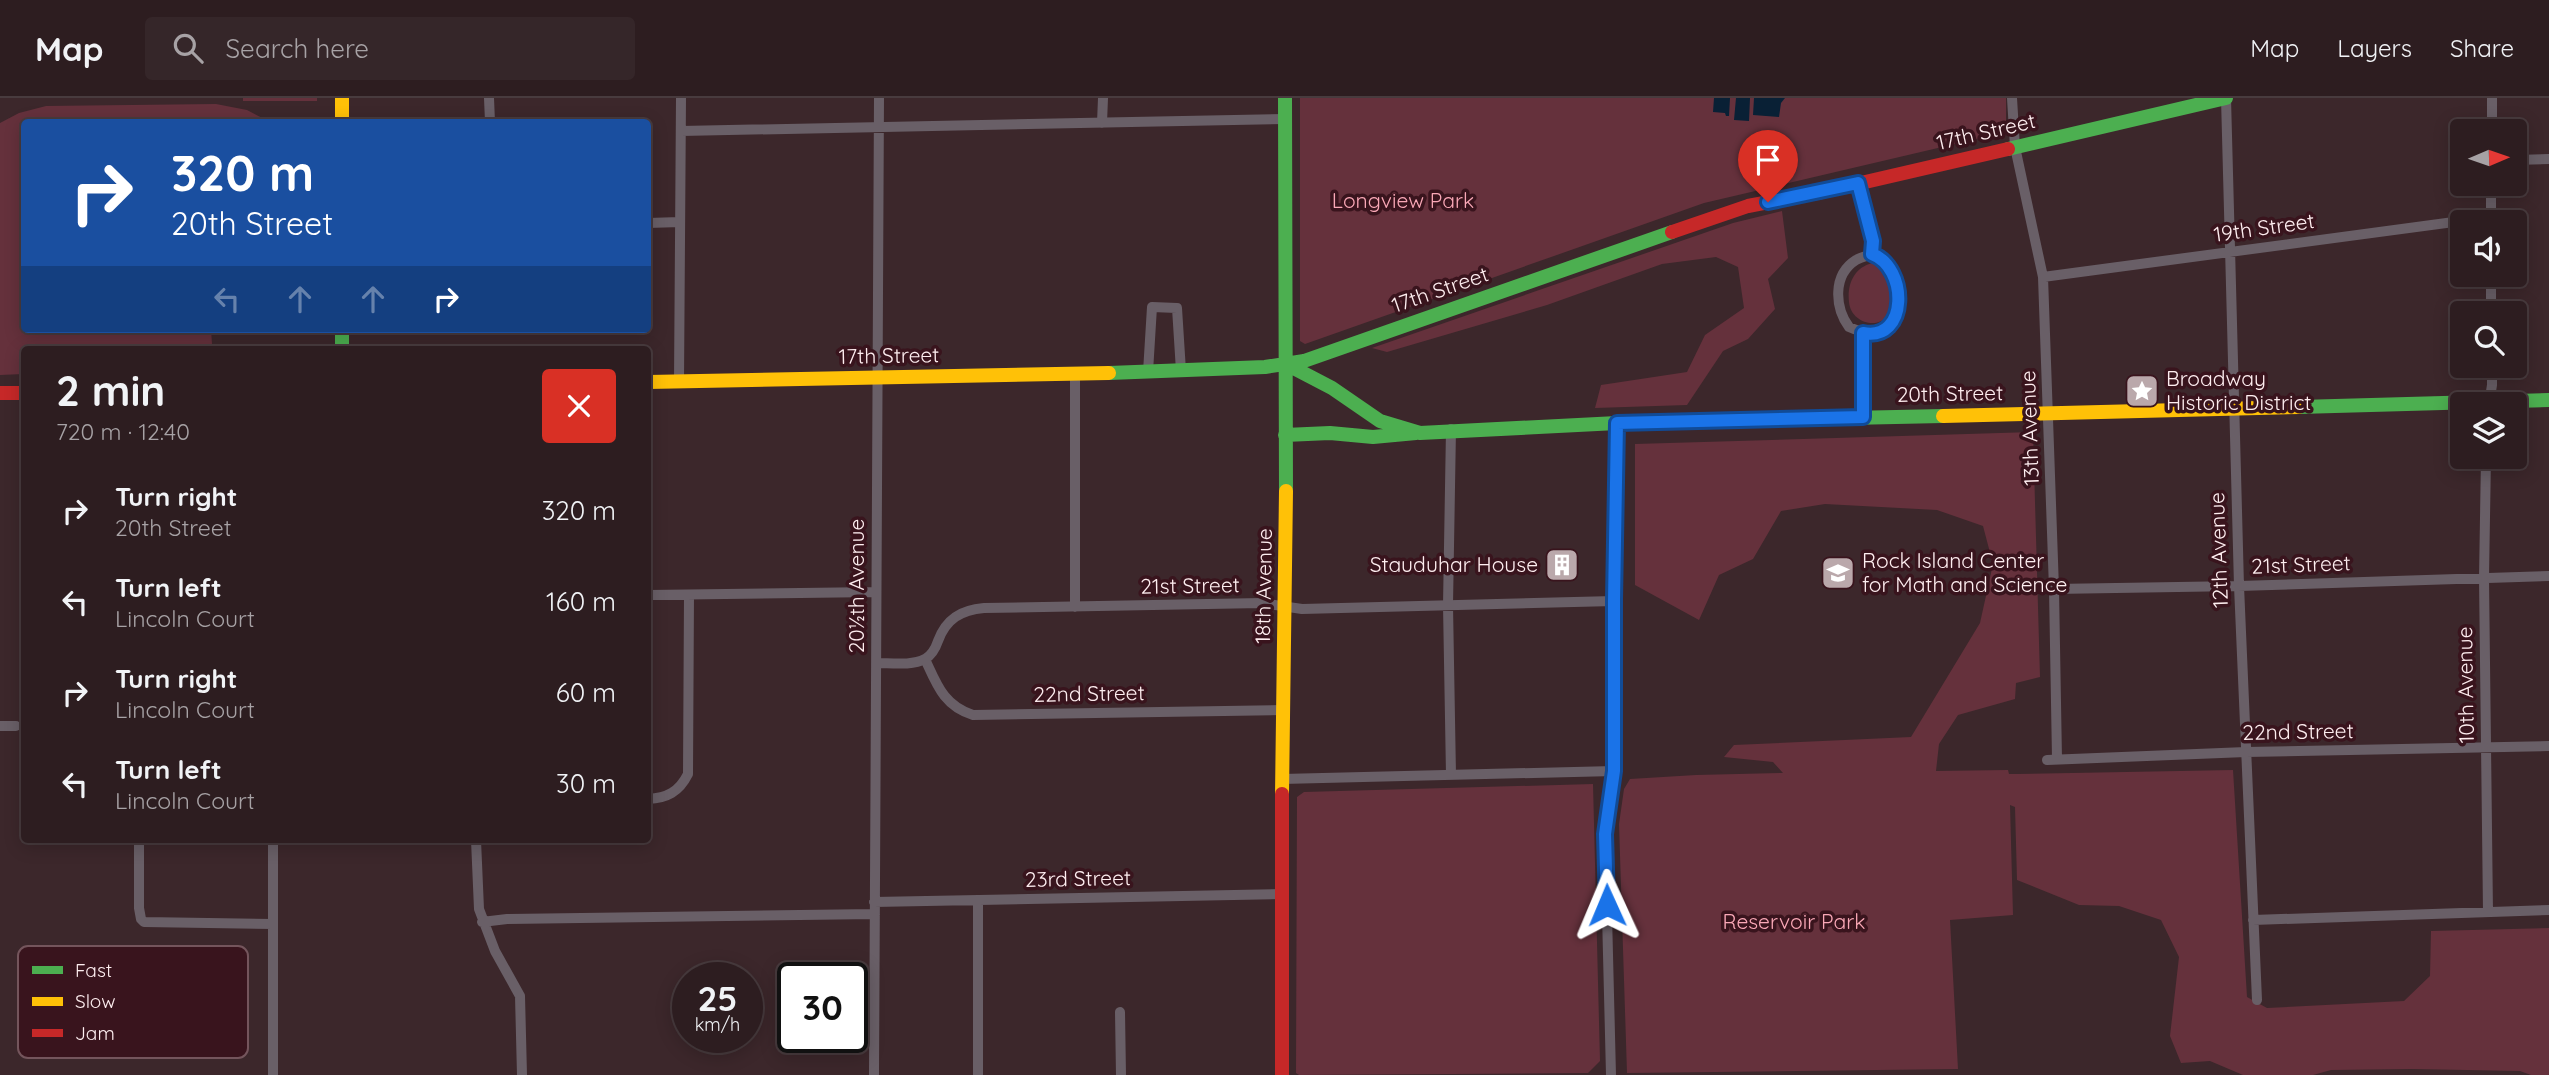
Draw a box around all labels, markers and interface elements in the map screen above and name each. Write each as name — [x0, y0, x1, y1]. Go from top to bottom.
search box — [145, 17, 635, 80]
text: Map — [35, 28, 103, 69]
icon: search — [169, 29, 207, 67]
text: Search here — [225, 32, 369, 65]
text: Map — [2250, 33, 2299, 63]
text: Layers — [2337, 33, 2412, 63]
text: Share — [2450, 33, 2514, 63]
street label: 17th Street — [1934, 107, 2038, 155]
north arrow — [2450, 119, 2527, 196]
map controls — [2450, 119, 2527, 469]
pin — [1738, 130, 1798, 202]
icon: arrive — [1749, 141, 1787, 179]
text: 320 m — [171, 142, 314, 203]
icon: right — [56, 147, 147, 238]
park label: Longview Park — [1332, 187, 1474, 213]
text: 20th Street — [171, 203, 333, 243]
street label: 19th Street — [2212, 207, 2316, 247]
button: sound — [2450, 210, 2527, 287]
street label: 17th Street — [1388, 260, 1492, 318]
icon: left — [208, 280, 246, 318]
icon: ahead — [281, 280, 319, 318]
icon: ahead — [354, 280, 392, 318]
icon: right — [427, 280, 465, 318]
button: search — [2450, 301, 2527, 378]
street label: 17th Street — [838, 341, 940, 369]
text: 2 min — [56, 364, 165, 417]
place label: Broadway Historic District — [2166, 365, 2312, 415]
button: close — [542, 369, 616, 443]
street label: 13th Avenue — [2014, 370, 2044, 486]
place icon: Broadway Historic District — [2123, 372, 2161, 410]
street label: 20th Street — [1897, 379, 2003, 407]
button: layers — [2450, 392, 2527, 469]
text: 720 m · 12:40 — [56, 417, 190, 446]
text: Turn right — [115, 480, 237, 513]
icon: right — [56, 492, 94, 530]
street label: 12th Avenue — [2203, 492, 2233, 608]
text: 320 m — [542, 494, 616, 527]
text: 20th Street — [115, 513, 231, 542]
street label: 20½th Avenue — [843, 519, 869, 653]
street label: 18th Avenue — [1249, 528, 1277, 644]
building icon: Stauduhar House — [1543, 546, 1581, 584]
place label: Rock Island Center for Math and Science — [1862, 547, 2067, 597]
street label: 21st Street — [2251, 549, 2351, 579]
place label: Stauduhar House — [1370, 551, 1538, 577]
school or university icon: Rock Island Center for Math and Science — [1819, 554, 1857, 592]
text: Turn left — [115, 571, 222, 604]
street label: 21st Street — [1140, 571, 1240, 599]
icon: left — [56, 583, 94, 621]
text: 160 m — [546, 585, 616, 618]
text: Lincoln Court — [115, 604, 255, 633]
street label: 10th Avenue — [2451, 626, 2479, 744]
text: Turn right — [115, 662, 237, 695]
icon: right — [56, 674, 94, 712]
text: 60 m — [556, 676, 616, 709]
street label: 22nd Street — [1033, 679, 1145, 707]
text: Lincoln Court — [115, 695, 255, 724]
street label: 22nd Street — [2242, 717, 2354, 745]
text: Turn left — [115, 753, 222, 786]
icon: left — [56, 765, 94, 803]
text: 30 m — [556, 767, 616, 800]
text: Lincoln Court — [115, 786, 255, 815]
street label: 23rd Street — [1025, 864, 1131, 892]
position arrow — [1570, 868, 1644, 942]
park label: Reservoir Park — [1722, 908, 1866, 934]
legend — [18, 946, 248, 1058]
text: Fast — [75, 958, 112, 982]
speed limit sign: 30 — [777, 962, 868, 1053]
text: 25 — [697, 976, 738, 1020]
text: Slow — [75, 989, 116, 1013]
text: km/h — [695, 1013, 740, 1036]
text: Jam — [75, 1021, 115, 1045]

